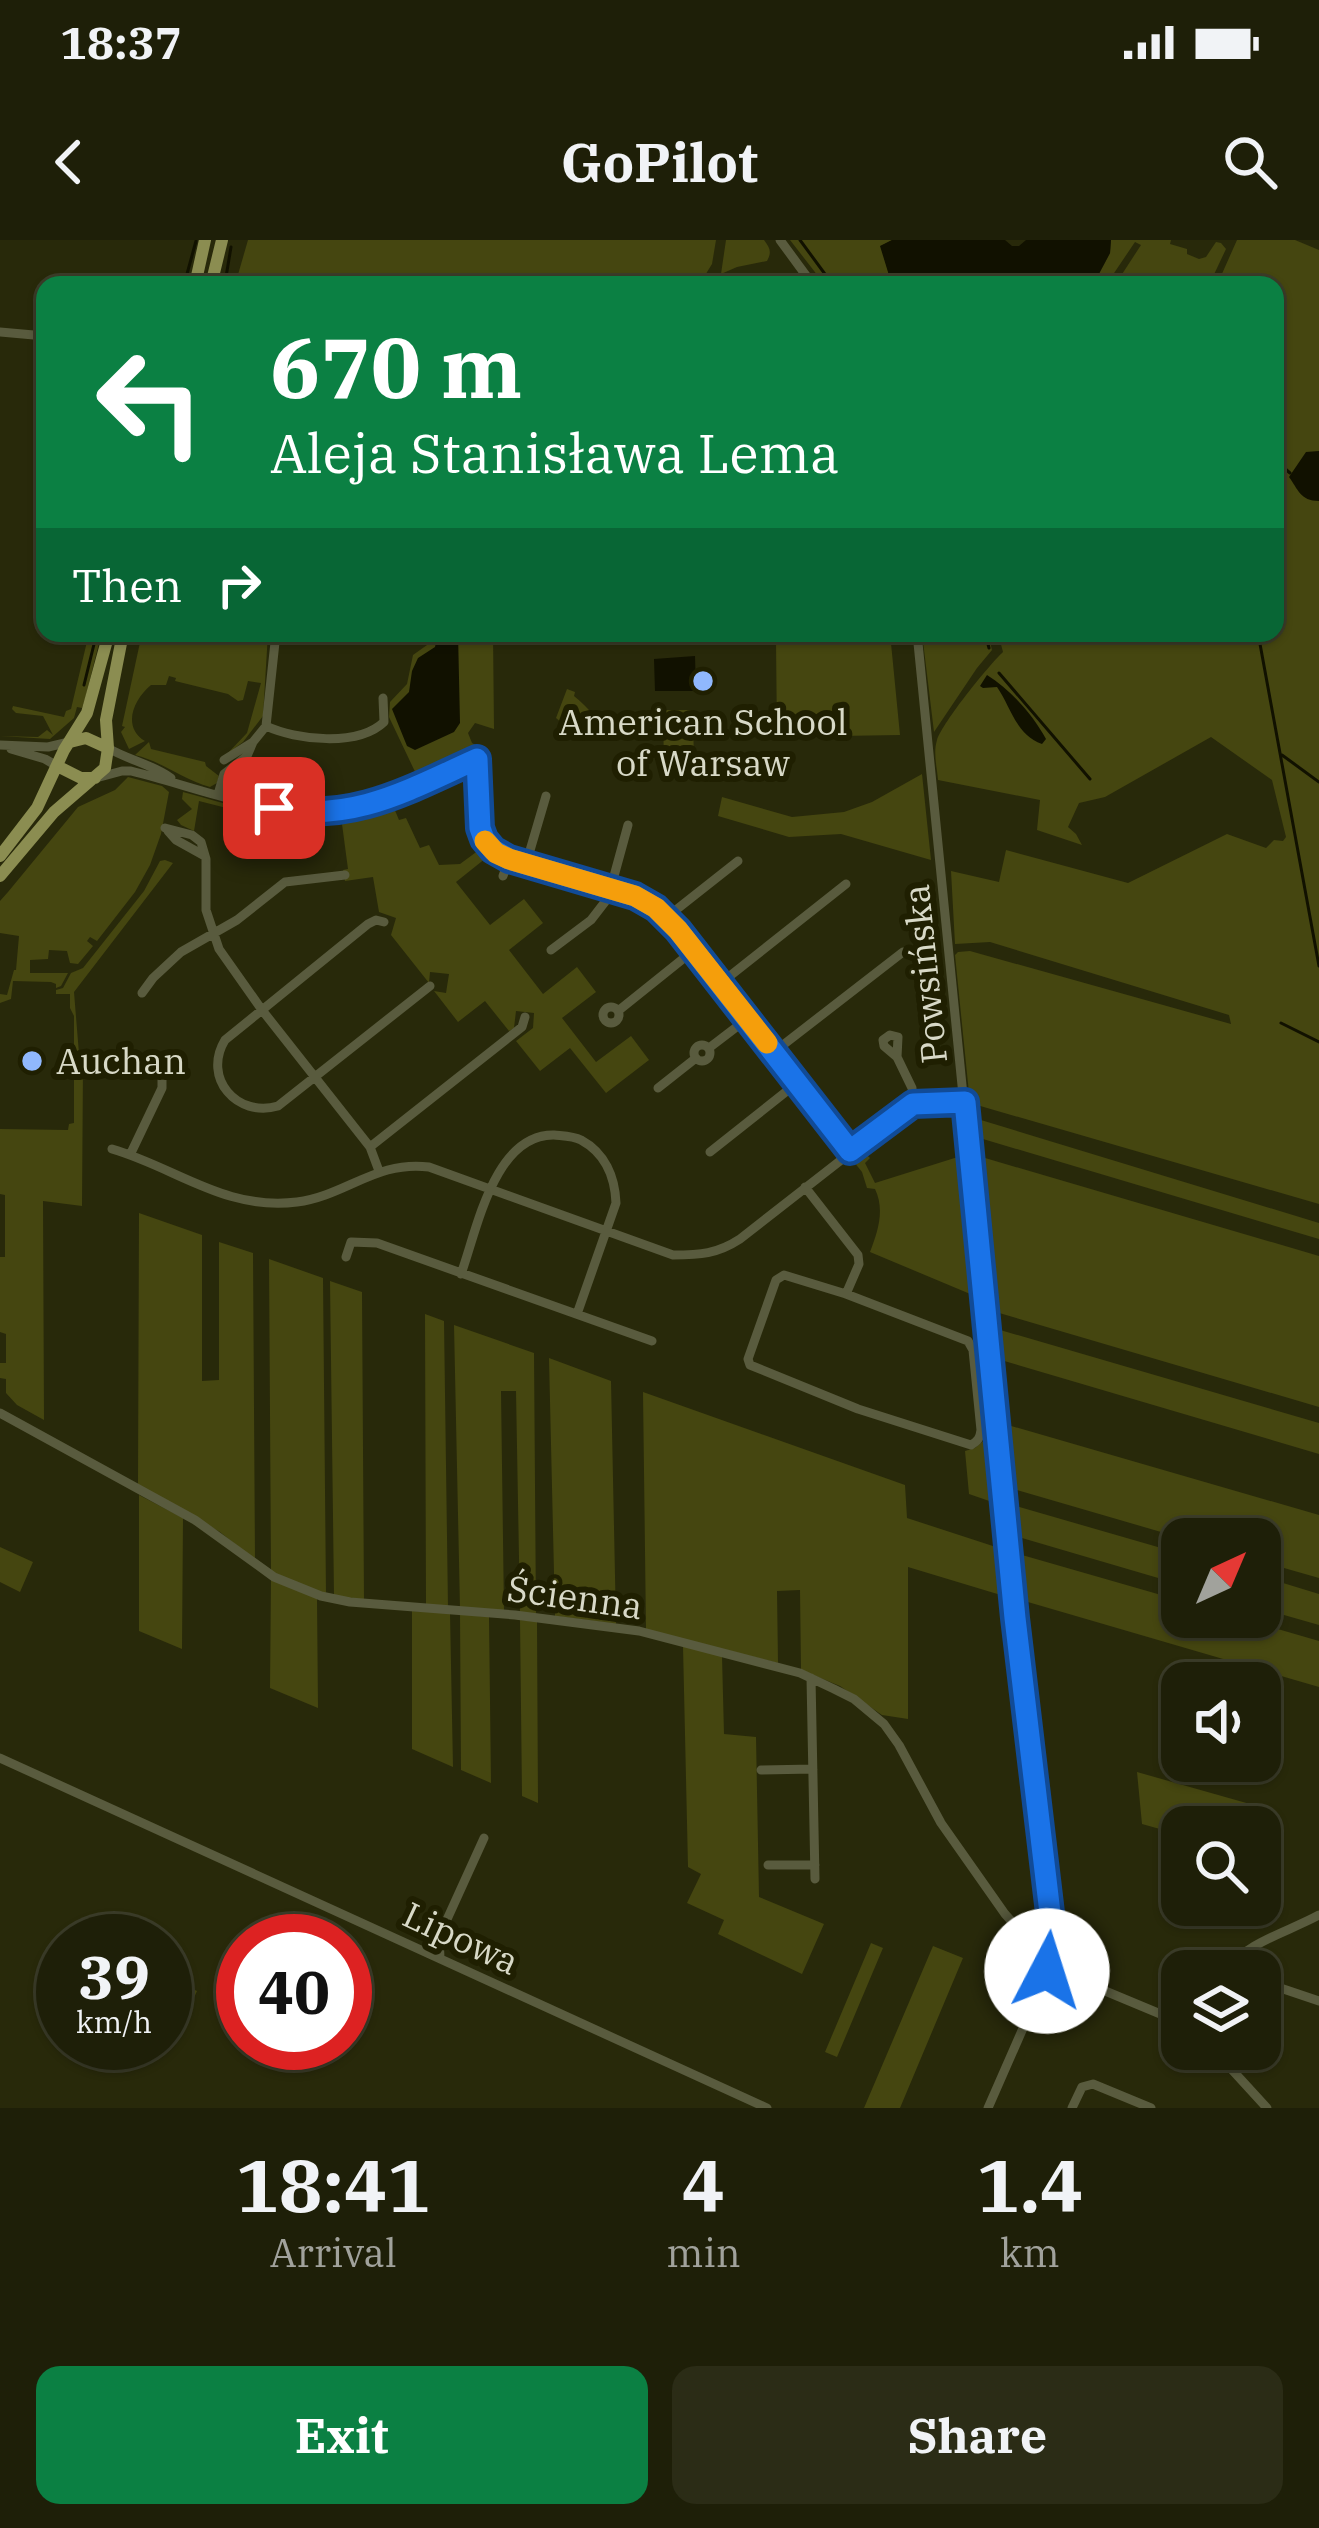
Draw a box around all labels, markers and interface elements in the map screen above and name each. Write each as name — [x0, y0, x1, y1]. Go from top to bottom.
text: 18:37 — [60, 13, 182, 71]
text: GoPilot — [561, 127, 758, 197]
icon: back — [36, 129, 102, 195]
icon: search — [1217, 129, 1283, 195]
text: 670 m — [270, 312, 522, 421]
icon: left — [72, 324, 228, 480]
text: Aleja Stanisława Lema — [270, 418, 839, 488]
icon: right — [206, 552, 272, 618]
text: Then — [72, 556, 182, 614]
marker: American School of Warsaw — [690, 668, 716, 694]
place label: American School of Warsaw — [558, 698, 848, 786]
pin — [223, 757, 325, 859]
icon: arrive — [241, 775, 307, 841]
street label: Powsińska — [892, 882, 957, 1066]
place label: Auchan — [56, 1037, 186, 1084]
marker: Auchan — [19, 1048, 45, 1074]
north arrow — [1161, 1518, 1281, 1638]
map controls — [1161, 1518, 1281, 2070]
street label: Ścienna — [504, 1564, 646, 1629]
button: sound — [1161, 1662, 1281, 1782]
button: search — [1161, 1806, 1281, 1926]
street label: Lipowa — [396, 1890, 527, 1985]
position arrow — [984, 1908, 1110, 2034]
speed limit sign: 40 — [216, 1914, 372, 2070]
text: 39 — [78, 1937, 150, 2016]
button: layers — [1161, 1950, 1281, 2070]
text: km/h — [76, 2002, 152, 2041]
text: 18:41 — [236, 2138, 430, 2232]
text: 4 — [682, 2138, 725, 2232]
text: 1.4 — [976, 2138, 1083, 2232]
text: Arrival — [270, 2227, 397, 2278]
text: min — [666, 2227, 741, 2278]
text: km — [1000, 2227, 1060, 2278]
button: Exit — [36, 2366, 648, 2504]
button: Share — [672, 2366, 1283, 2504]

